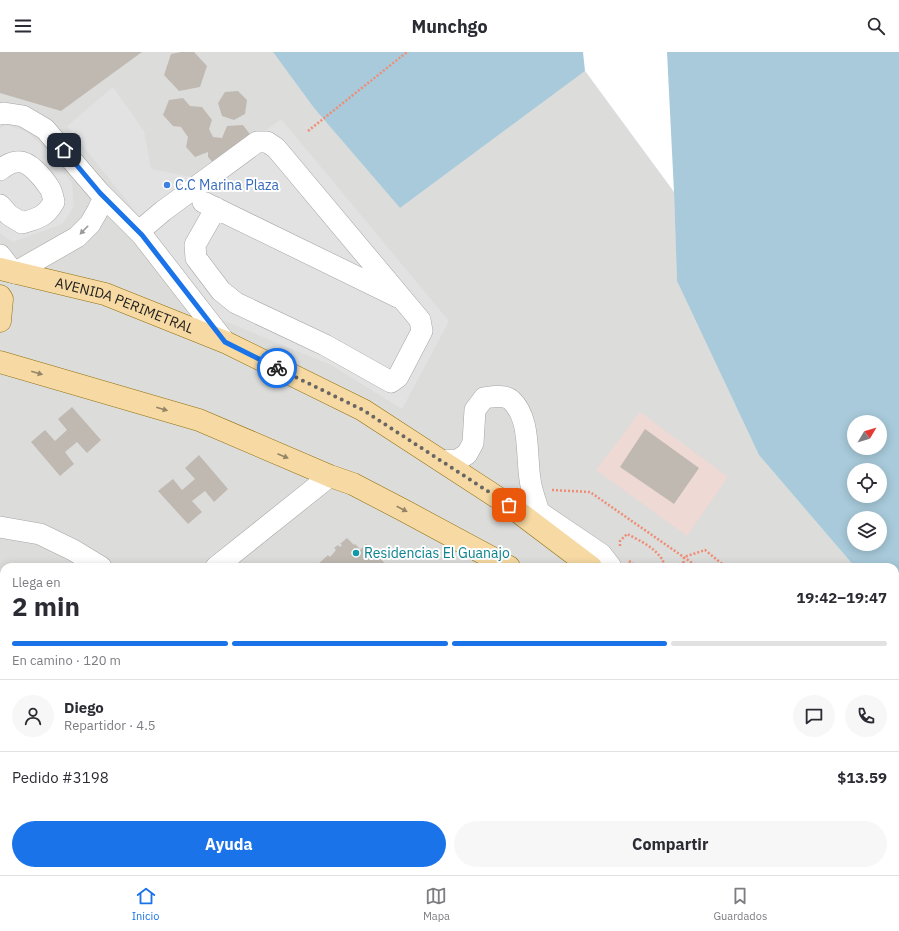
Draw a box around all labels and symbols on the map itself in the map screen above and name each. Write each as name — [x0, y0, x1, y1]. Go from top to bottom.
pin — [47, 133, 81, 167]
place label: C.C Marina Plaza — [175, 176, 280, 194]
marker: C.C Marina Plaza — [162, 180, 172, 190]
one-way arrow — [79, 225, 89, 235]
street label: AVENIDA PERIMETRAL — [53, 273, 197, 338]
courier — [257, 348, 297, 388]
one-way arrow — [32, 370, 44, 376]
one-way arrow — [157, 406, 169, 412]
north arrow — [847, 415, 887, 455]
one-way arrow — [278, 454, 290, 460]
pin — [492, 488, 526, 522]
one-way arrow — [396, 506, 408, 512]
place label: Residencias El Guanajo — [364, 544, 510, 562]
marker: Residencias El Guanajo — [351, 548, 361, 558]

